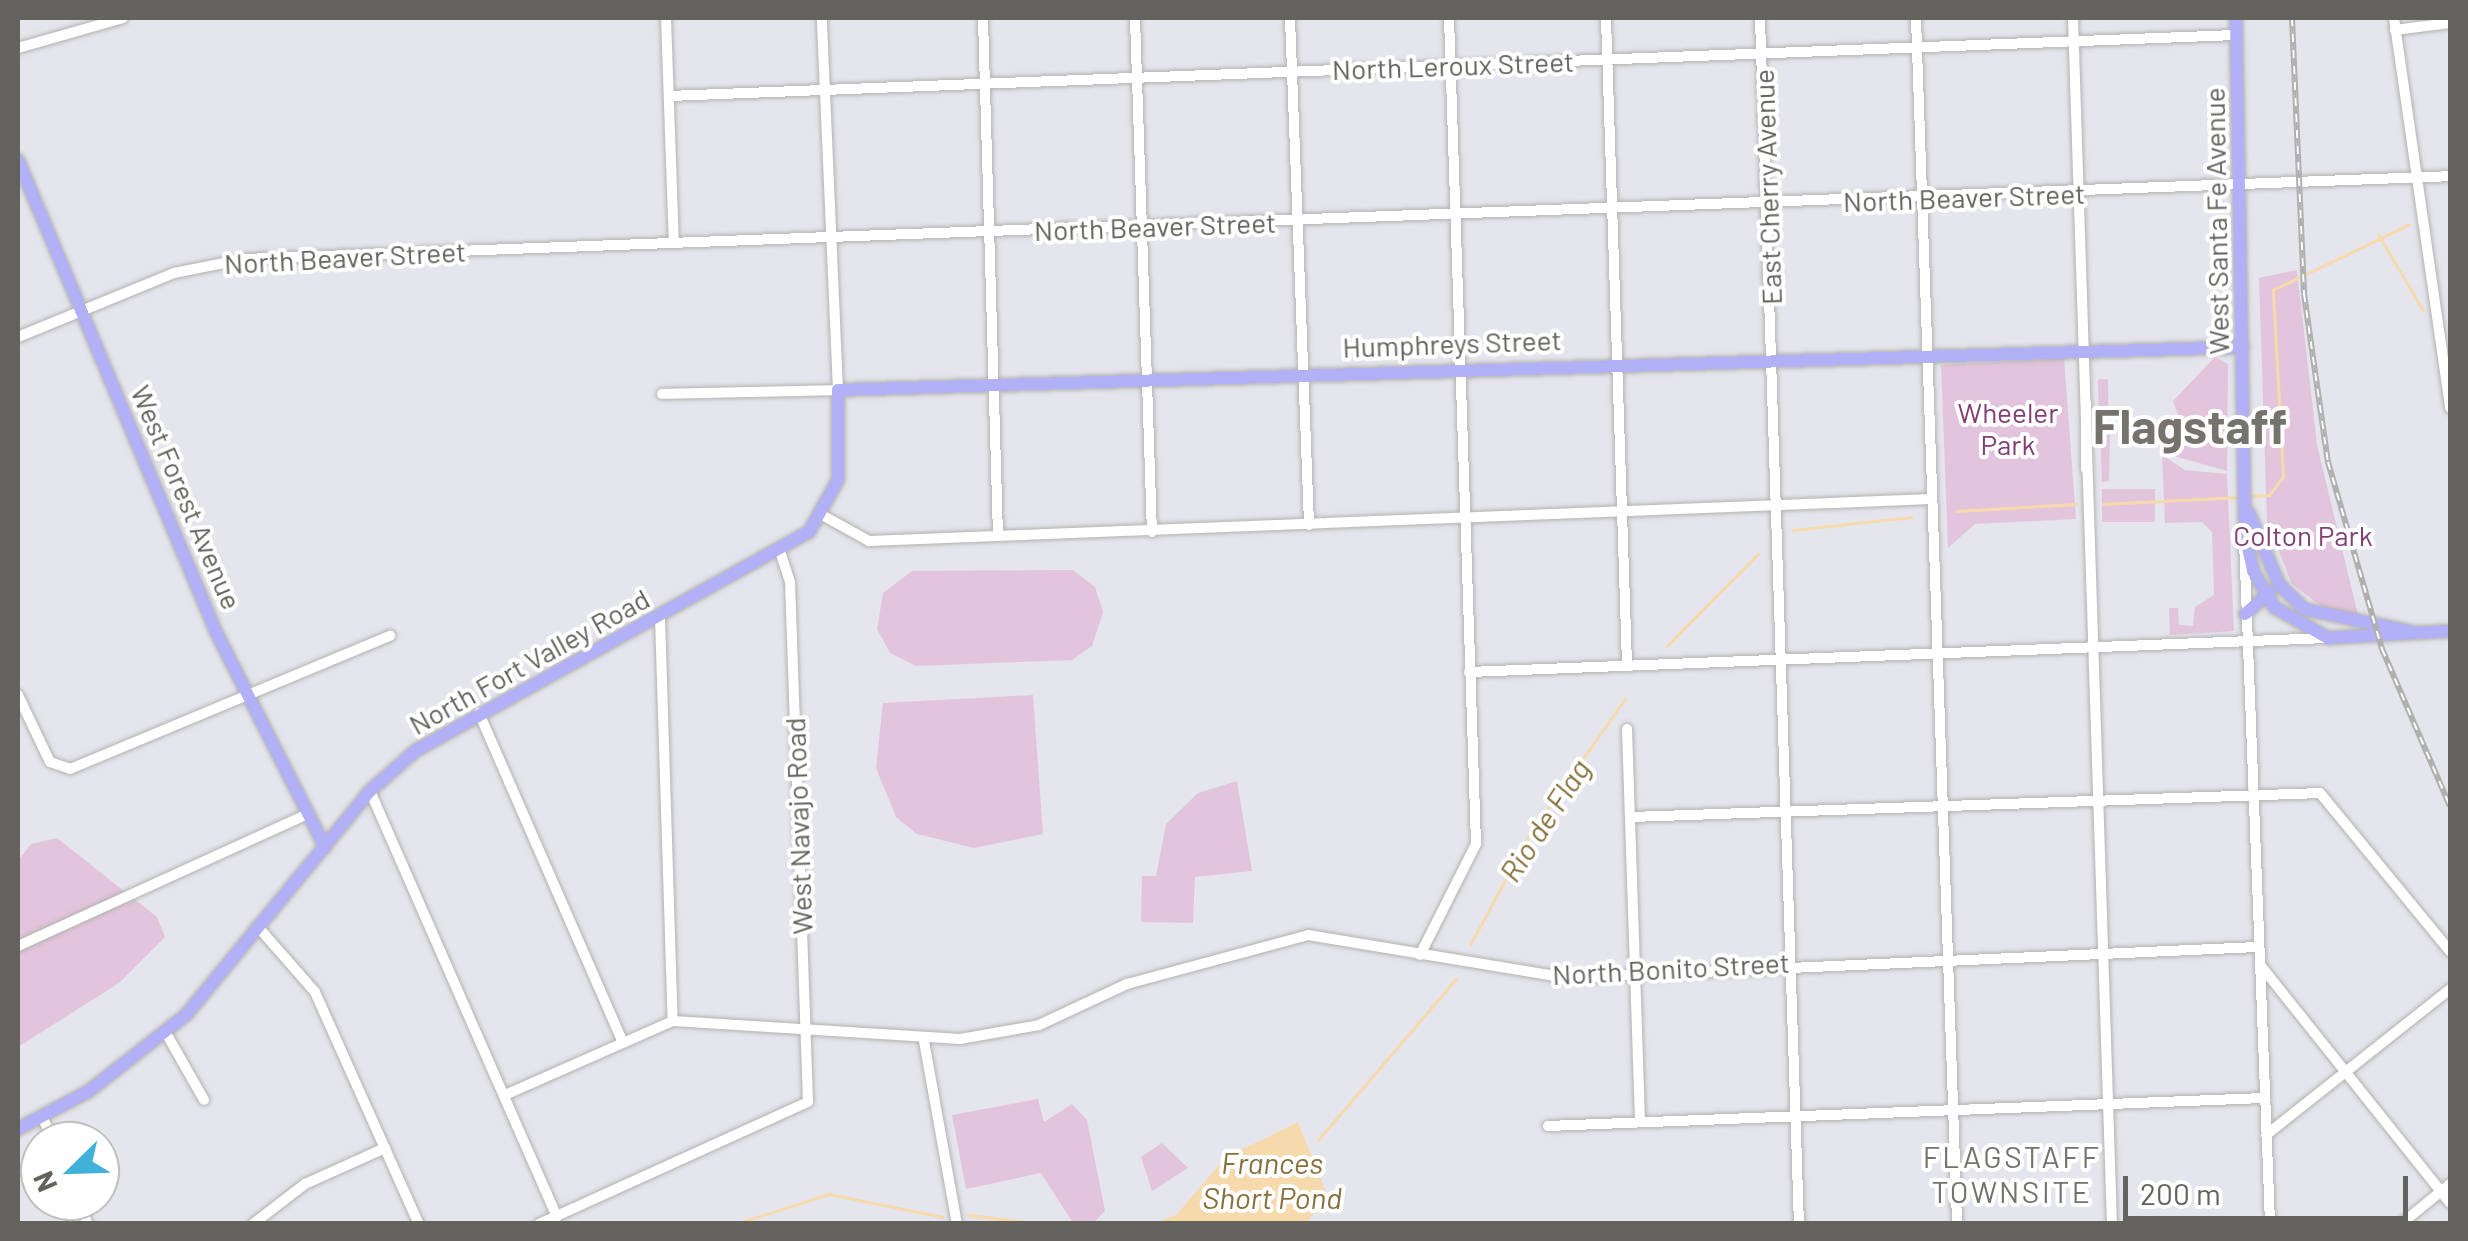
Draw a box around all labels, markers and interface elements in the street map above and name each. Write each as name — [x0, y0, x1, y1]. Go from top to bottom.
street label: North Leroux Street — [1331, 44, 1575, 86]
street label: East Cherry Avenue — [1746, 69, 1788, 305]
street label: West Santa Fe Avenue — [2197, 87, 2235, 355]
street label: North Beaver Street — [1842, 176, 2086, 218]
street label: North Beaver Street — [1033, 205, 1277, 247]
street label: North Beaver Street — [223, 234, 467, 280]
street label: Humphreys Street — [1342, 322, 1562, 364]
street label: West Forest Avenue — [125, 380, 249, 614]
park label: Wheeler Park — [1958, 395, 2058, 461]
district label: Flagstaff — [2093, 397, 2287, 455]
park label: Colton Park — [2233, 518, 2373, 552]
street label: North Fort Valley Road — [403, 581, 655, 741]
street label: West Navajo Road — [777, 717, 819, 935]
water label: Rio de Flag — [1491, 752, 1597, 888]
street label: North Bonito Street — [1551, 945, 1791, 991]
north arrow — [20, 1121, 120, 1221]
district label: FLAGSTAFF TOWNSITE — [1923, 1138, 2101, 1208]
water label: Frances Short Pond — [1202, 1144, 1342, 1214]
scale bar — [2128, 1156, 2413, 1218]
text: N — [25, 1167, 64, 1197]
text: 200 m — [2140, 1175, 2221, 1211]

